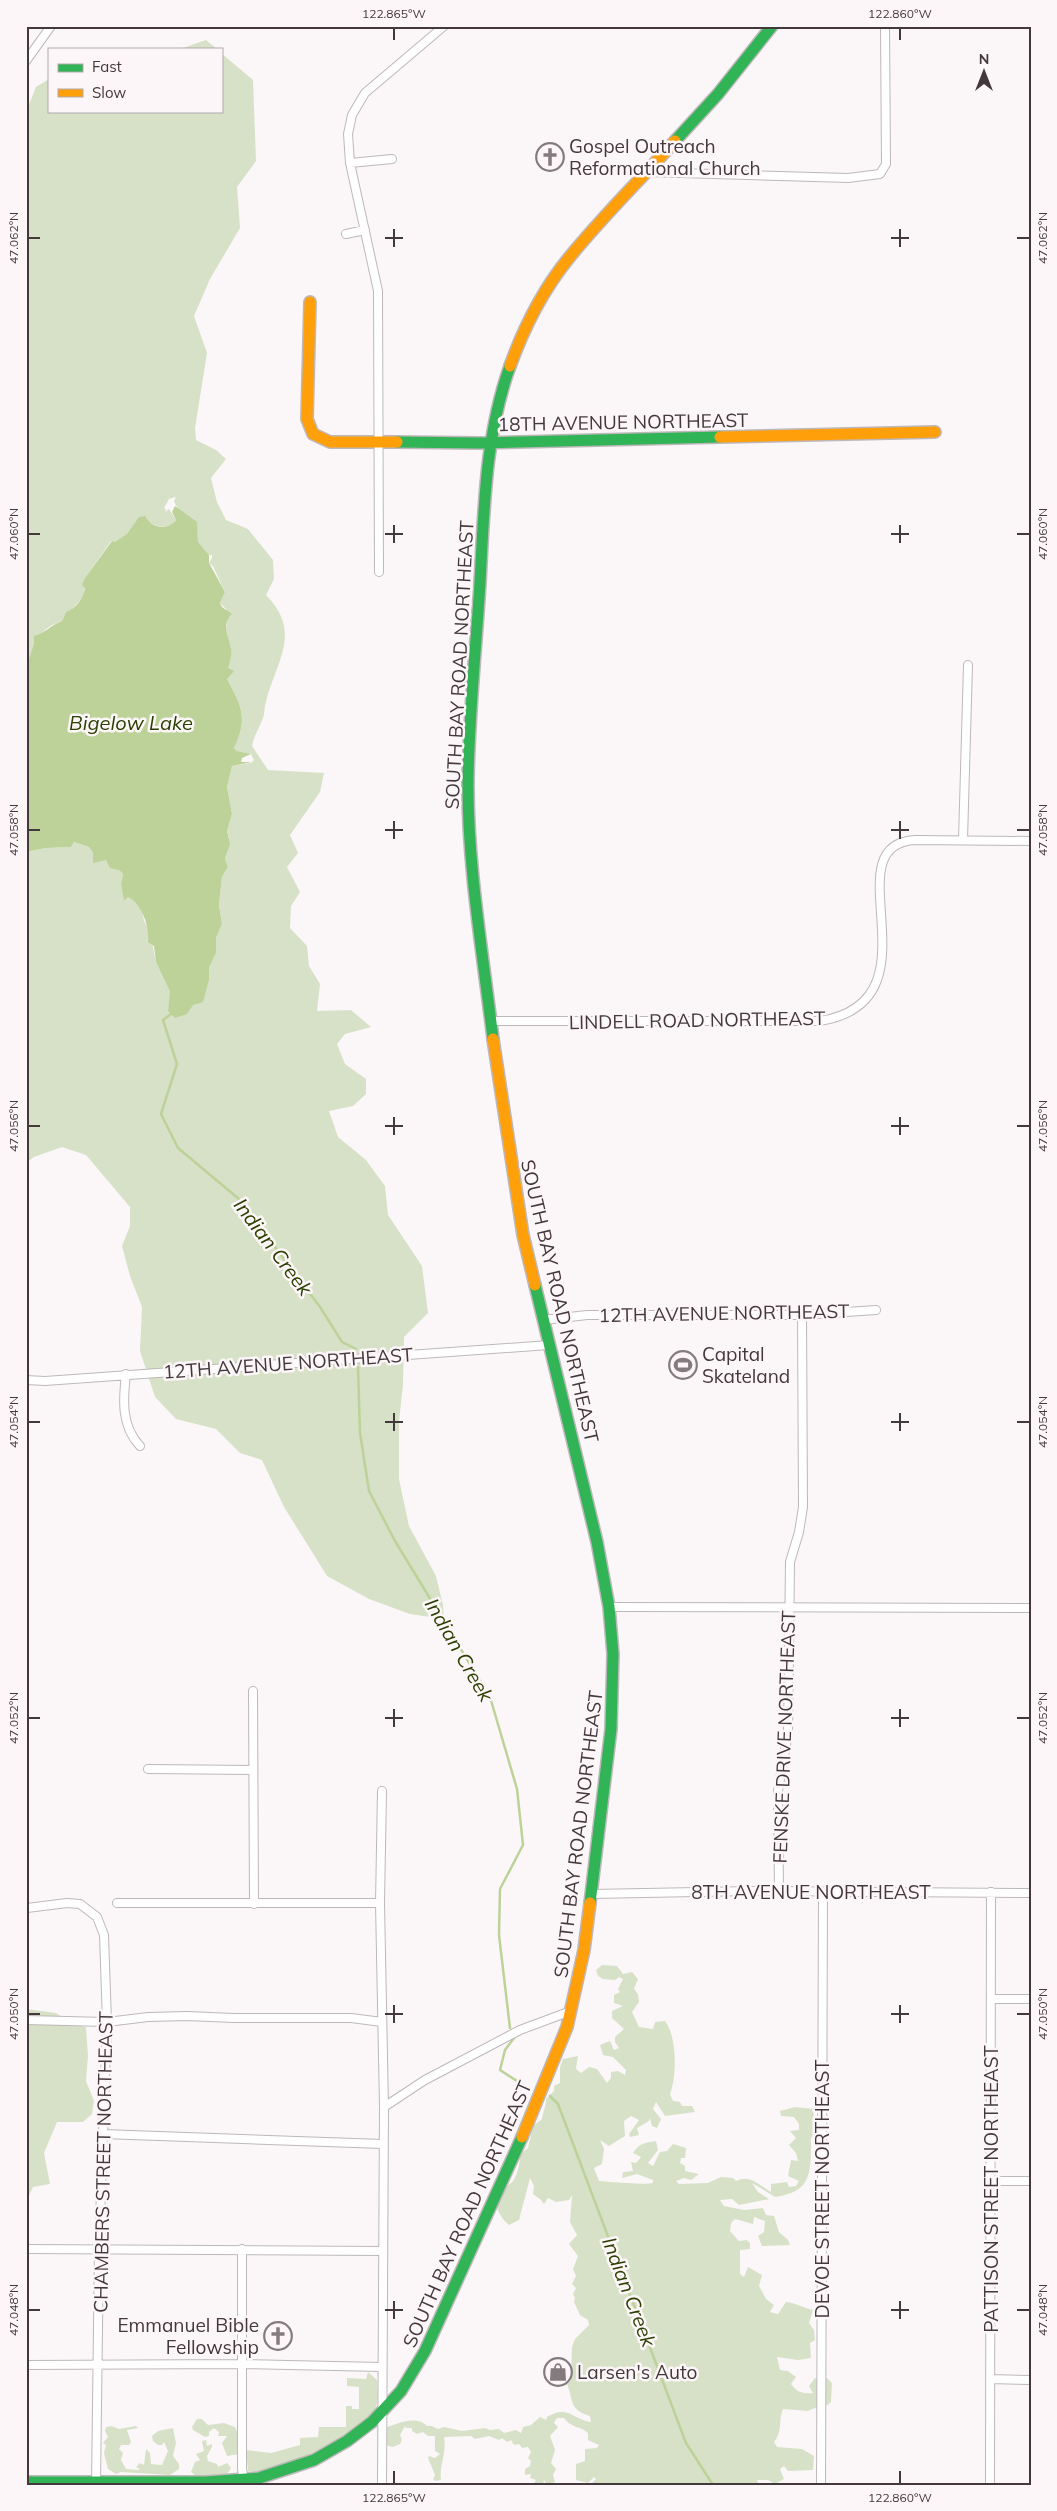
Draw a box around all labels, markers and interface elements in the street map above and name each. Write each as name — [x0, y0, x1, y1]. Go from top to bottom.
text: 122.865°W — [362, 6, 426, 21]
text: 122.860°W — [868, 6, 932, 21]
legend — [48, 48, 222, 112]
north arrow — [960, 48, 1010, 98]
text: N — [979, 50, 989, 68]
text: Fast — [92, 57, 122, 76]
text: Slow — [92, 83, 126, 102]
place label: Gospel Outreach Reformational Church — [569, 134, 761, 180]
church icon: Gospel Outreach Reformational Church — [535, 142, 565, 172]
text: 47.062°N — [6, 212, 21, 264]
text: 47.062°N — [1035, 212, 1050, 264]
street label: 18TH AVENUE NORTHEAST — [497, 408, 749, 436]
text: 47.060°N — [6, 508, 21, 560]
text: 47.060°N — [1035, 508, 1050, 560]
street label: SOUTH BAY ROAD NORTHEAST — [439, 519, 479, 810]
water label: Bigelow Lake — [69, 710, 193, 735]
text: 47.058°N — [6, 804, 21, 856]
text: 47.058°N — [1035, 804, 1050, 856]
street label: LINDELL ROAD NORTHEAST — [569, 1006, 826, 1034]
text: 47.056°N — [6, 1100, 21, 1152]
text: 47.056°N — [1035, 1100, 1050, 1152]
street label: SOUTH BAY ROAD NORTHEAST — [516, 1157, 604, 1445]
water label: Indian Creek — [229, 1193, 319, 1301]
street label: 12TH AVENUE NORTHEAST — [598, 1299, 850, 1327]
street label: 12TH AVENUE NORTHEAST — [162, 1342, 414, 1384]
place label: Capital Skateland — [702, 1342, 790, 1388]
sports icon: Capital Skateland — [668, 1350, 698, 1380]
text: 47.054°N — [6, 1396, 21, 1448]
text: 47.054°N — [1035, 1396, 1050, 1448]
water label: Indian Creek — [420, 1593, 499, 1707]
street label: FENSKE DRIVE NORTHEAST — [768, 1610, 800, 1864]
street label: SOUTH BAY ROAD NORTHEAST — [548, 1688, 608, 1979]
text: 47.052°N — [6, 1692, 21, 1744]
text: 47.052°N — [1035, 1692, 1050, 1744]
street label: 8TH AVENUE NORTHEAST — [691, 1880, 931, 1904]
text: 47.050°N — [6, 1988, 21, 2040]
text: 47.050°N — [1035, 1988, 1050, 2040]
street label: CHAMBERS STREET NORTHEAST — [88, 2010, 118, 2313]
street label: PATTISON STREET NORTHEAST — [979, 2045, 1003, 2333]
street label: DEVOE STREET NORTHEAST — [810, 2059, 834, 2319]
street label: SOUTH BAY ROAD NORTHEAST — [397, 2076, 537, 2351]
water label: Indian Creek — [597, 2233, 662, 2351]
text: 47.048°N — [6, 2284, 21, 2336]
text: 47.048°N — [1035, 2284, 1050, 2336]
place label: Emmanuel Bible Fellowship — [117, 2313, 259, 2359]
church icon: Emmanuel Bible Fellowship — [263, 2321, 293, 2351]
shop icon: Larsen's Auto — [543, 2357, 573, 2387]
place label: Larsen's Auto — [577, 2360, 697, 2384]
text: 122.865°W — [362, 2490, 426, 2505]
text: 122.860°W — [868, 2490, 932, 2505]

